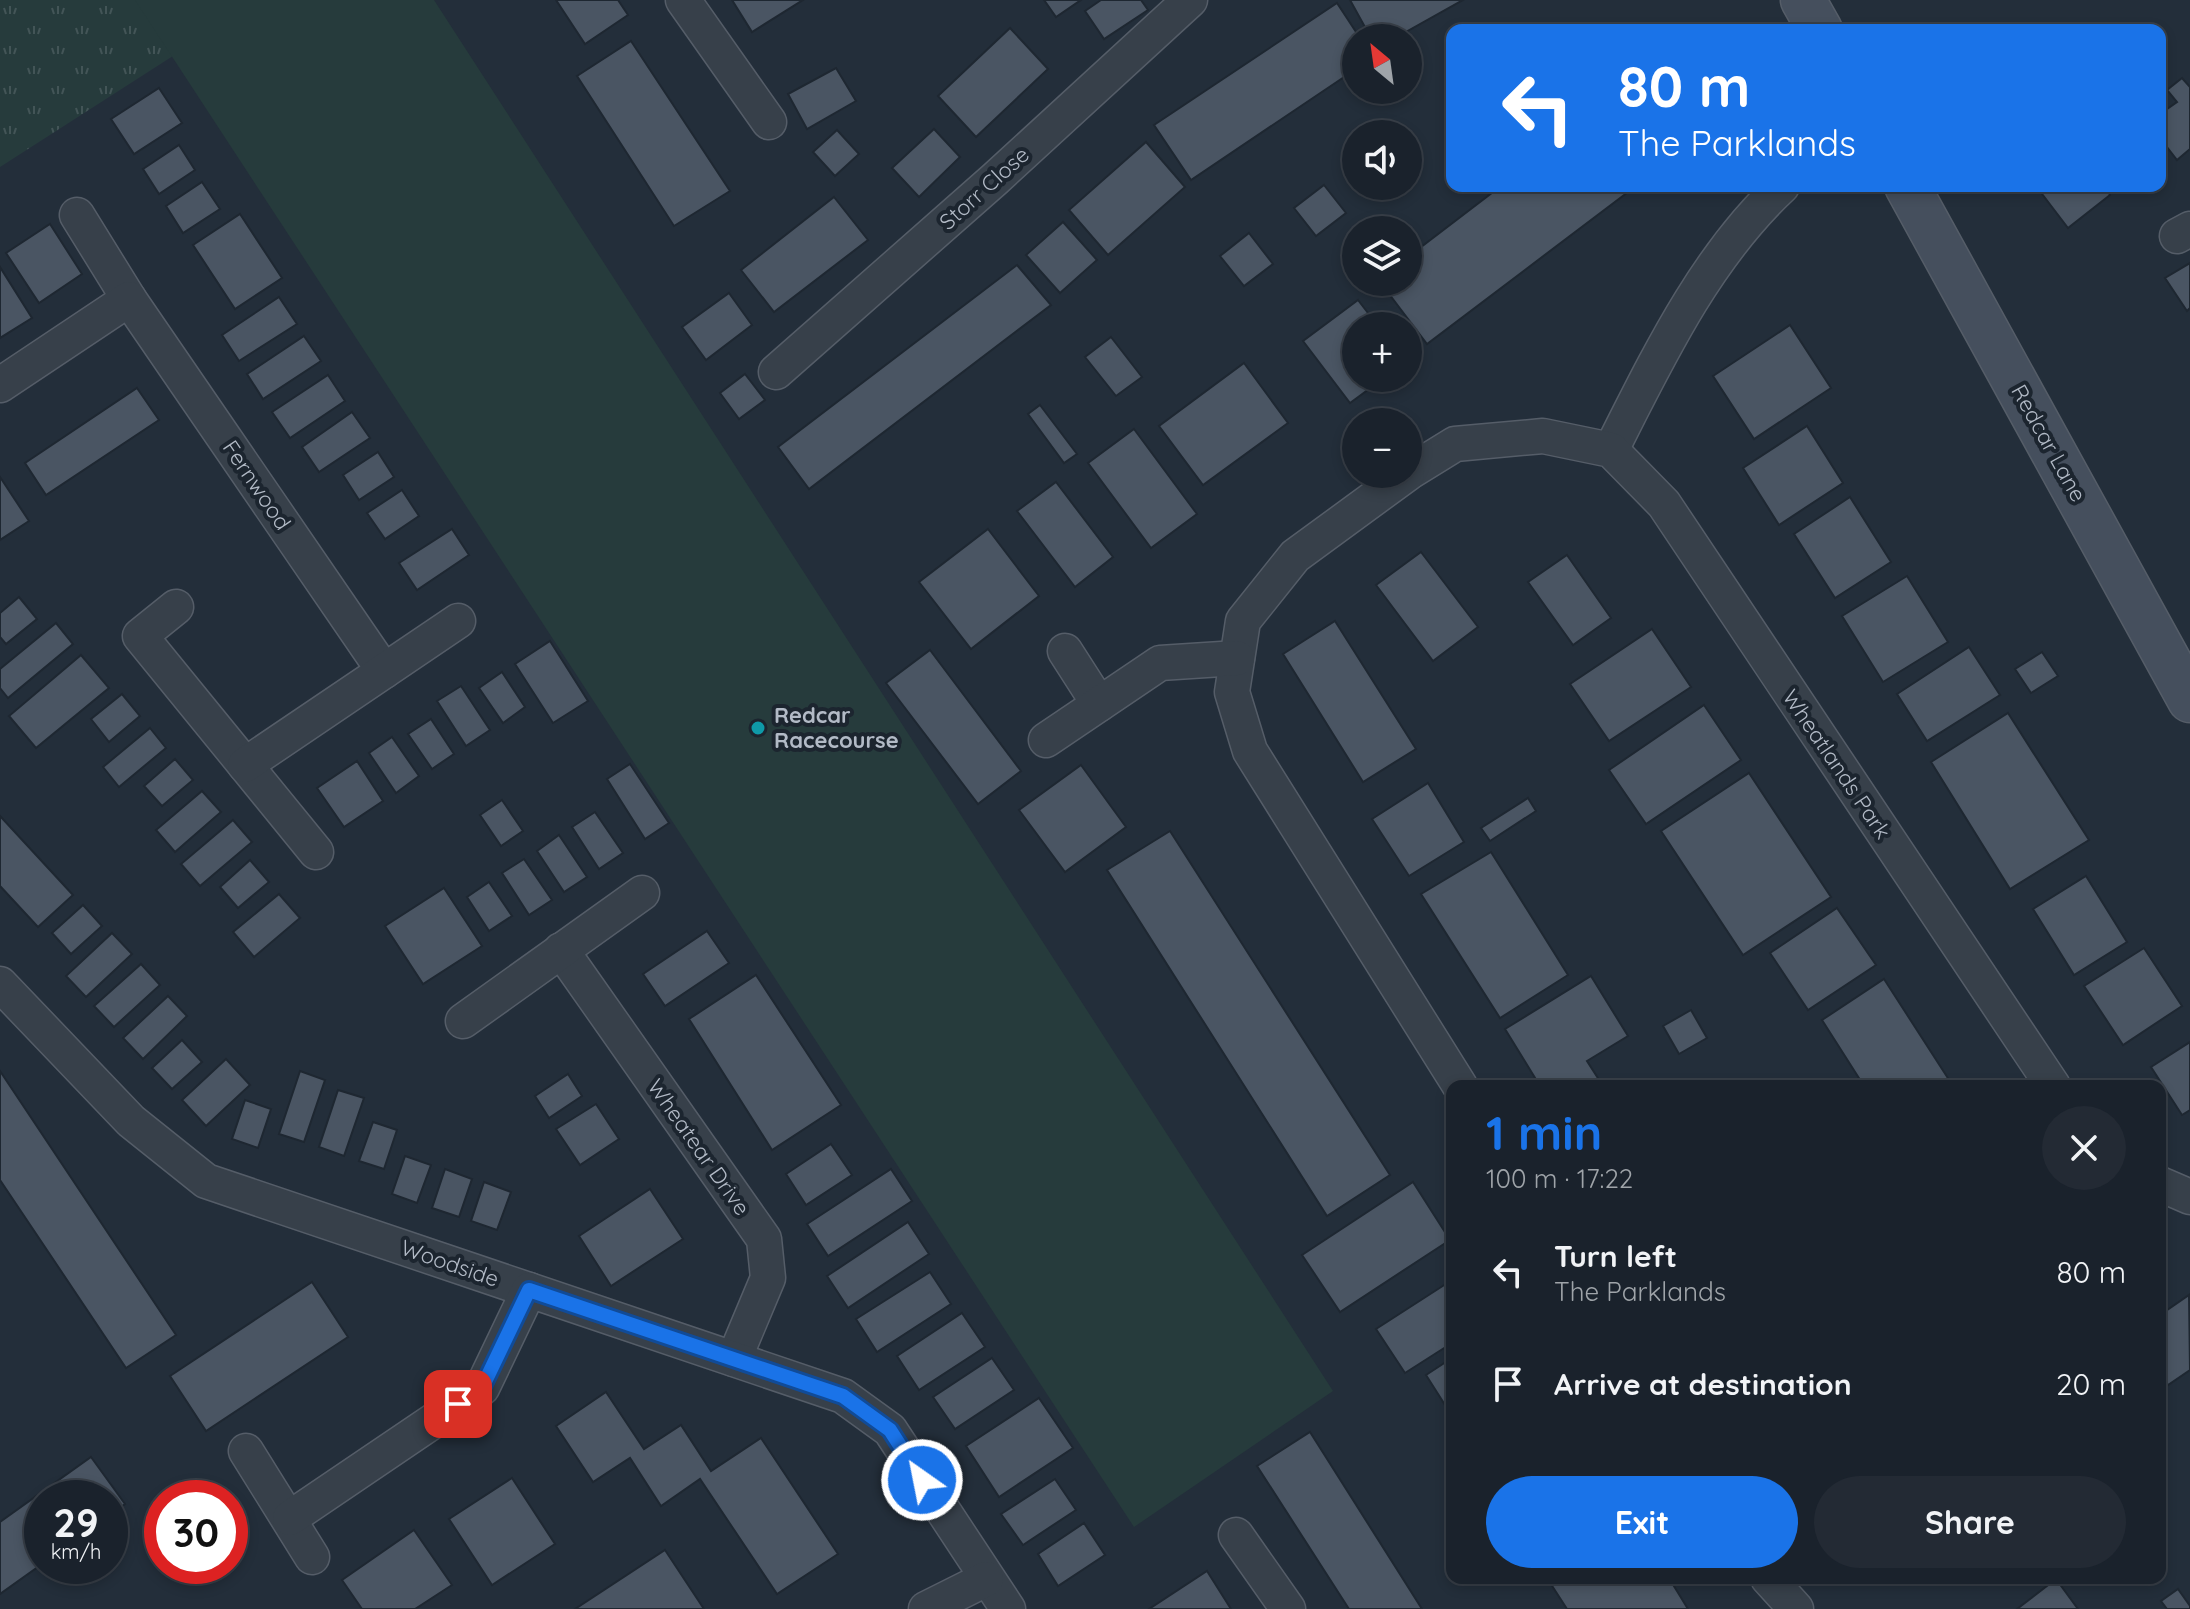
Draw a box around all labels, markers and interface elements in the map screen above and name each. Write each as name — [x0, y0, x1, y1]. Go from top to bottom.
north arrow — [1342, 24, 1422, 104]
map controls — [1342, 24, 1422, 488]
text: 80 m — [1618, 51, 1750, 121]
icon: left — [1486, 56, 1590, 160]
button: sound — [1342, 120, 1422, 200]
text: The Parklands — [1618, 120, 1856, 165]
street label: Storr Close — [933, 140, 1035, 236]
button: layers — [1342, 216, 1422, 296]
button: + — [1342, 312, 1422, 392]
street label: Redcar Lane — [2005, 379, 2093, 507]
button: − — [1342, 408, 1422, 488]
street label: Fernwood — [217, 435, 297, 535]
street label: Wheatlands Park — [1777, 684, 1897, 844]
place label: Redcar Racecourse — [774, 701, 899, 754]
marker: Redcar Racecourse — [749, 719, 767, 737]
street label: Wheatear Drive — [642, 1073, 756, 1221]
text: 1 min — [1486, 1102, 1602, 1162]
button: close — [2042, 1106, 2126, 1190]
text: 100 m · 17:22 — [1486, 1162, 1633, 1195]
street label: Woodside — [397, 1233, 503, 1293]
text: Turn left — [1554, 1237, 1677, 1275]
icon: left — [1486, 1250, 1530, 1294]
text: 80 m — [2056, 1253, 2126, 1291]
text: The Parklands — [1554, 1275, 1726, 1308]
icon: arrive — [1486, 1362, 1530, 1406]
text: Arrive at destination — [1554, 1365, 1852, 1403]
text: 20 m — [2056, 1365, 2126, 1403]
pin — [424, 1370, 492, 1438]
icon: arrive — [436, 1382, 480, 1426]
position arrow — [880, 1438, 964, 1522]
button: Exit — [1486, 1476, 1798, 1568]
button: Share — [1814, 1476, 2126, 1568]
speed limit sign: 30 — [144, 1480, 248, 1584]
text: 29 — [53, 1497, 99, 1547]
text: km/h — [51, 1539, 101, 1564]

